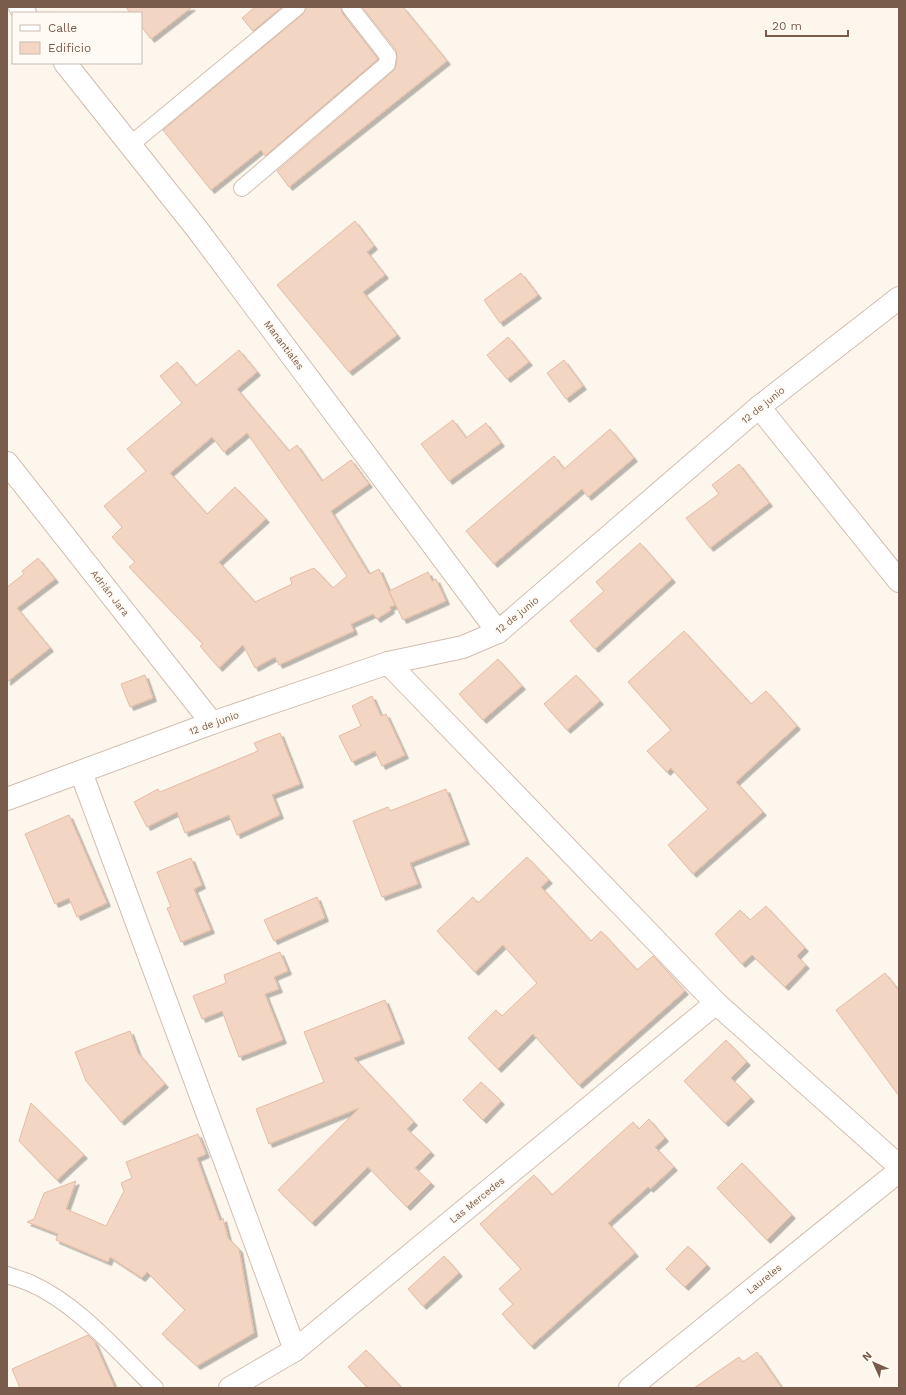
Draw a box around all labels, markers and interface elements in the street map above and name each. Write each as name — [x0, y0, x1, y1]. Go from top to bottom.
legend — [12, 12, 142, 64]
scale bar — [766, 12, 848, 38]
text: 20 m — [772, 19, 802, 33]
text: Calle — [48, 21, 77, 35]
text: Edificio — [48, 41, 91, 55]
street label: Manantiales — [262, 318, 306, 372]
street label: 12 de junio — [739, 384, 787, 426]
street label: Adrián Jara — [89, 568, 132, 618]
street label: 12 de junio — [493, 594, 541, 636]
street label: 12 de junio — [188, 709, 240, 737]
street label: Las Mercedes — [447, 1175, 507, 1225]
street label: Laureles — [744, 1262, 784, 1296]
north arrow — [854, 1343, 894, 1383]
text: N — [860, 1349, 875, 1364]

